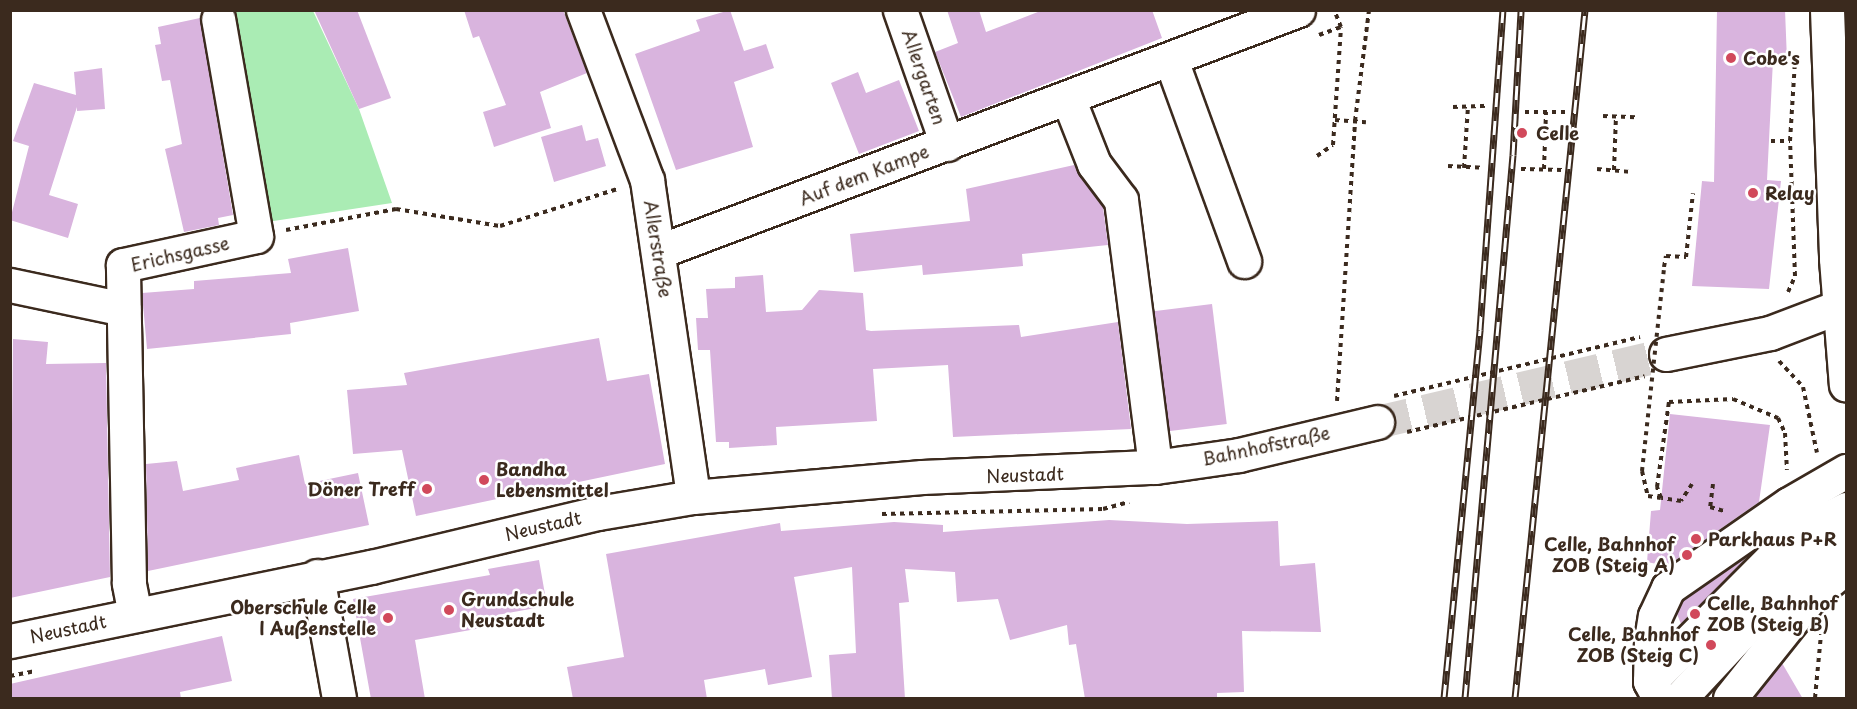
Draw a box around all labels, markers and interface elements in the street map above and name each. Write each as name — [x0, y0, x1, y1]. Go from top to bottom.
street label: Allergarten — [898, 27, 950, 127]
place label: Cobe's — [1743, 47, 1800, 69]
marker: Cobe's — [1724, 51, 1738, 65]
place label: Celle — [1536, 122, 1579, 144]
marker: Celle — [1513, 124, 1531, 142]
street label: Auf dem Kampe — [795, 140, 933, 210]
place label: Relay — [1765, 182, 1814, 204]
marker: Relay — [1746, 186, 1760, 200]
street label: Allerstraße — [640, 199, 676, 299]
street label: Erichsgasse — [129, 232, 231, 276]
street label: Bahnhofstraße — [1200, 422, 1332, 470]
place label: Bandha Lebensmittel — [496, 459, 609, 502]
street label: Neustadt — [986, 463, 1064, 487]
marker: Bandha Lebensmittel — [477, 473, 491, 487]
place label: Döner Treff — [306, 478, 415, 500]
marker: Döner Treff — [420, 482, 434, 496]
street label: Neustadt — [503, 507, 583, 545]
place label: Parkhaus P+R — [1708, 528, 1837, 550]
marker: Parkhaus P+R — [1689, 532, 1703, 546]
place label: Celle, Bahnhof ZOB (Steig A) — [1543, 534, 1675, 576]
marker: Celle, Bahnhof ZOB (Steig A) — [1680, 548, 1694, 562]
place label: Grundschule Neustadt — [461, 589, 574, 632]
place label: Celle, Bahnhof ZOB (Steig B) — [1707, 593, 1839, 636]
place label: Oberschule Celle I Außenstelle — [229, 597, 376, 640]
marker: Grundschule Neustadt — [442, 603, 456, 617]
marker: Celle, Bahnhof ZOB (Steig B) — [1688, 607, 1702, 621]
street label: Neustadt — [28, 610, 108, 648]
marker: Oberschule Celle I Außenstelle — [381, 611, 395, 625]
place label: Celle, Bahnhof ZOB (Steig C) — [1567, 624, 1699, 666]
marker: Celle, Bahnhof ZOB (Steig C) — [1704, 638, 1718, 652]

